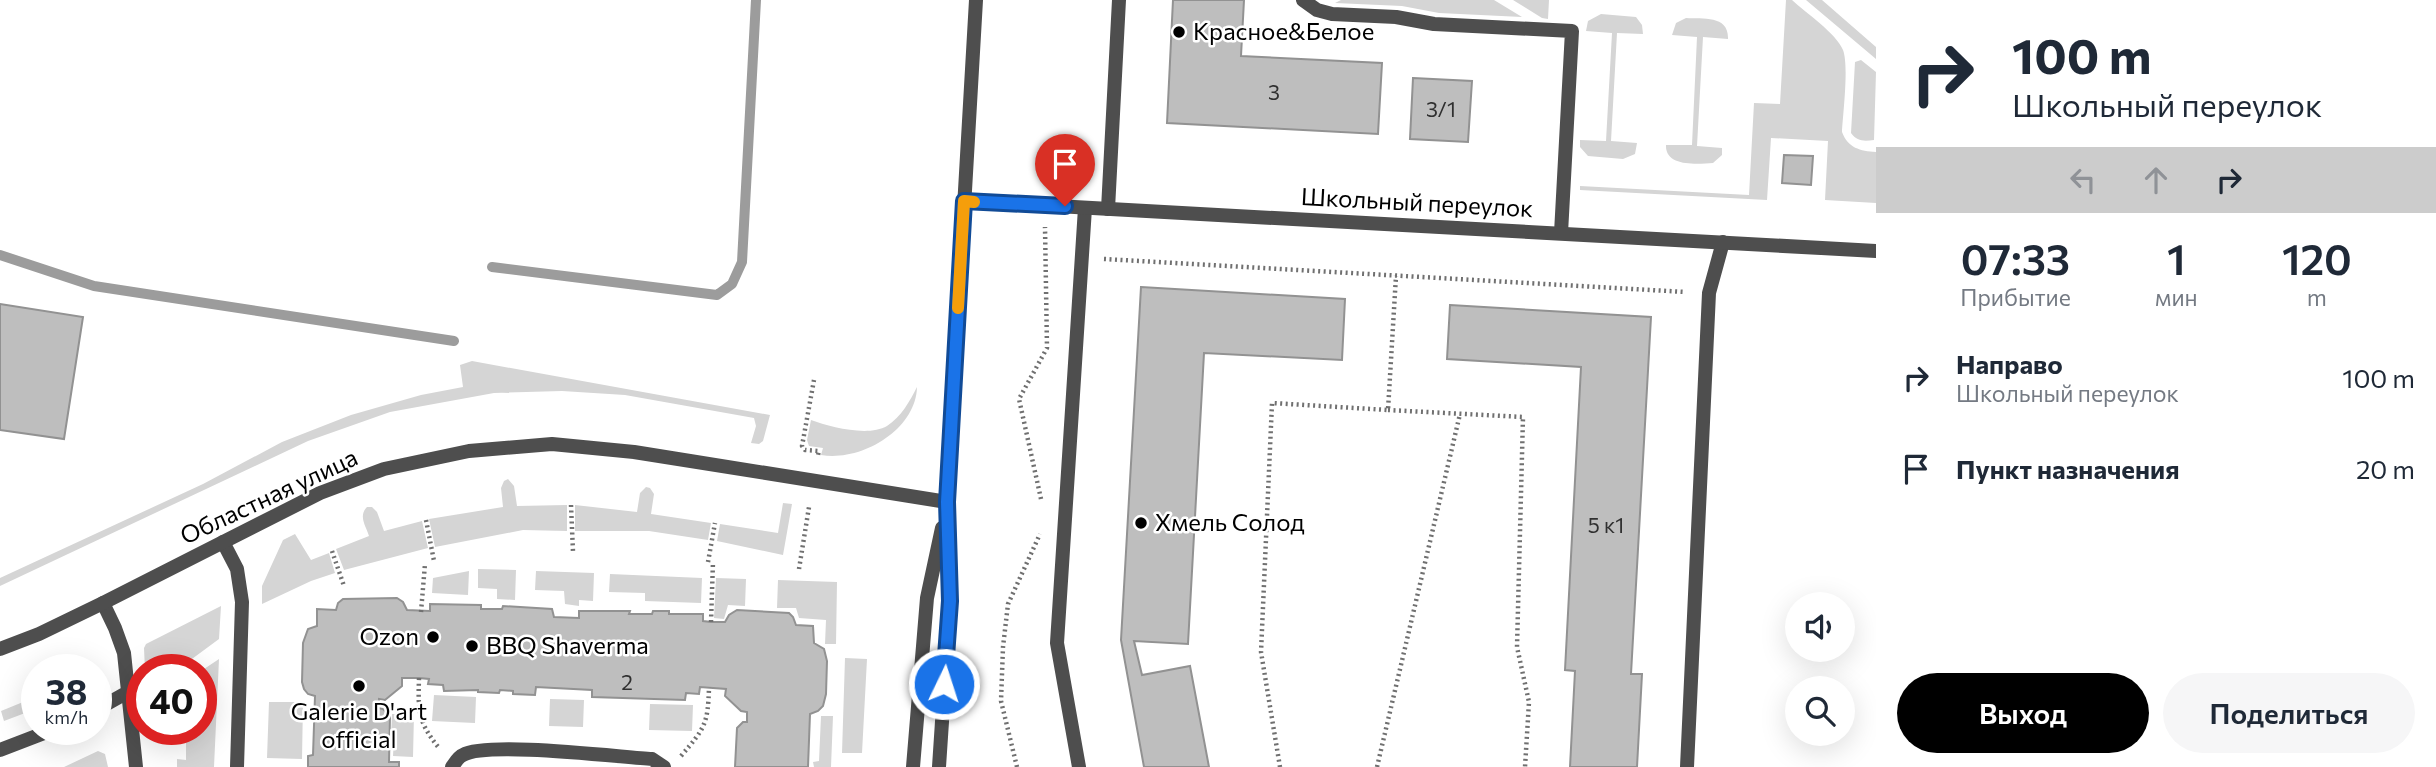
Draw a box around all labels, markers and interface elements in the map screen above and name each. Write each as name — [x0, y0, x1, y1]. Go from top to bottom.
place label: Красное&Белое — [1193, 16, 1374, 45]
marker: Красное&Белое — [1171, 24, 1187, 40]
text: 100 m — [2012, 24, 2151, 84]
icon: right — [1897, 28, 1988, 119]
house number: 3 — [1268, 79, 1280, 104]
text: Школьный переулок — [2012, 84, 2322, 124]
house number: 3/1 — [1426, 96, 1456, 121]
pin — [1035, 134, 1095, 206]
icon: arrive — [1046, 145, 1084, 183]
icon: left — [2064, 161, 2102, 199]
icon: ahead — [2137, 161, 2175, 199]
icon: right — [2210, 161, 2248, 199]
street label: Школьный переулок — [1300, 181, 1534, 222]
text: 07:33 — [1961, 232, 2070, 284]
text: 1 — [2167, 232, 2186, 284]
text: 120 — [2282, 232, 2352, 284]
text: Прибытие — [1960, 283, 2071, 311]
text: мин — [2155, 283, 2198, 311]
text: m — [2307, 283, 2327, 311]
text: Направо — [1956, 348, 2063, 379]
icon: right — [1897, 359, 1935, 397]
text: 100 m — [2342, 362, 2415, 393]
text: Школьный переулок — [1956, 379, 2179, 407]
street label: Областная улица — [175, 442, 362, 549]
icon: arrive — [1897, 450, 1935, 488]
text: Пункт назначения — [1956, 453, 2180, 484]
text: 20 m — [2356, 453, 2415, 484]
place label: Хмель Солод — [1155, 507, 1304, 536]
house number: 5 к1 — [1588, 512, 1624, 537]
marker: Хмель Солод — [1133, 515, 1149, 531]
map controls — [1785, 592, 1855, 746]
button: sound — [1785, 592, 1855, 662]
place label: Ozon — [359, 621, 419, 650]
marker: Ozon — [425, 629, 441, 645]
place label: BBQ Shaverma — [486, 630, 649, 659]
marker: BBQ Shaverma — [464, 638, 480, 654]
position arrow — [907, 647, 981, 721]
speed limit sign: 40 — [126, 654, 217, 745]
text: 38 — [45, 669, 88, 712]
house number: 2 — [621, 669, 633, 694]
button: Выход — [1897, 673, 2149, 753]
button: Поделиться — [2163, 673, 2415, 753]
button: search — [1785, 676, 1855, 746]
marker: Galerie D'art official — [351, 678, 367, 694]
place label: Galerie D'art official — [291, 696, 427, 753]
text: km/h — [45, 706, 88, 728]

